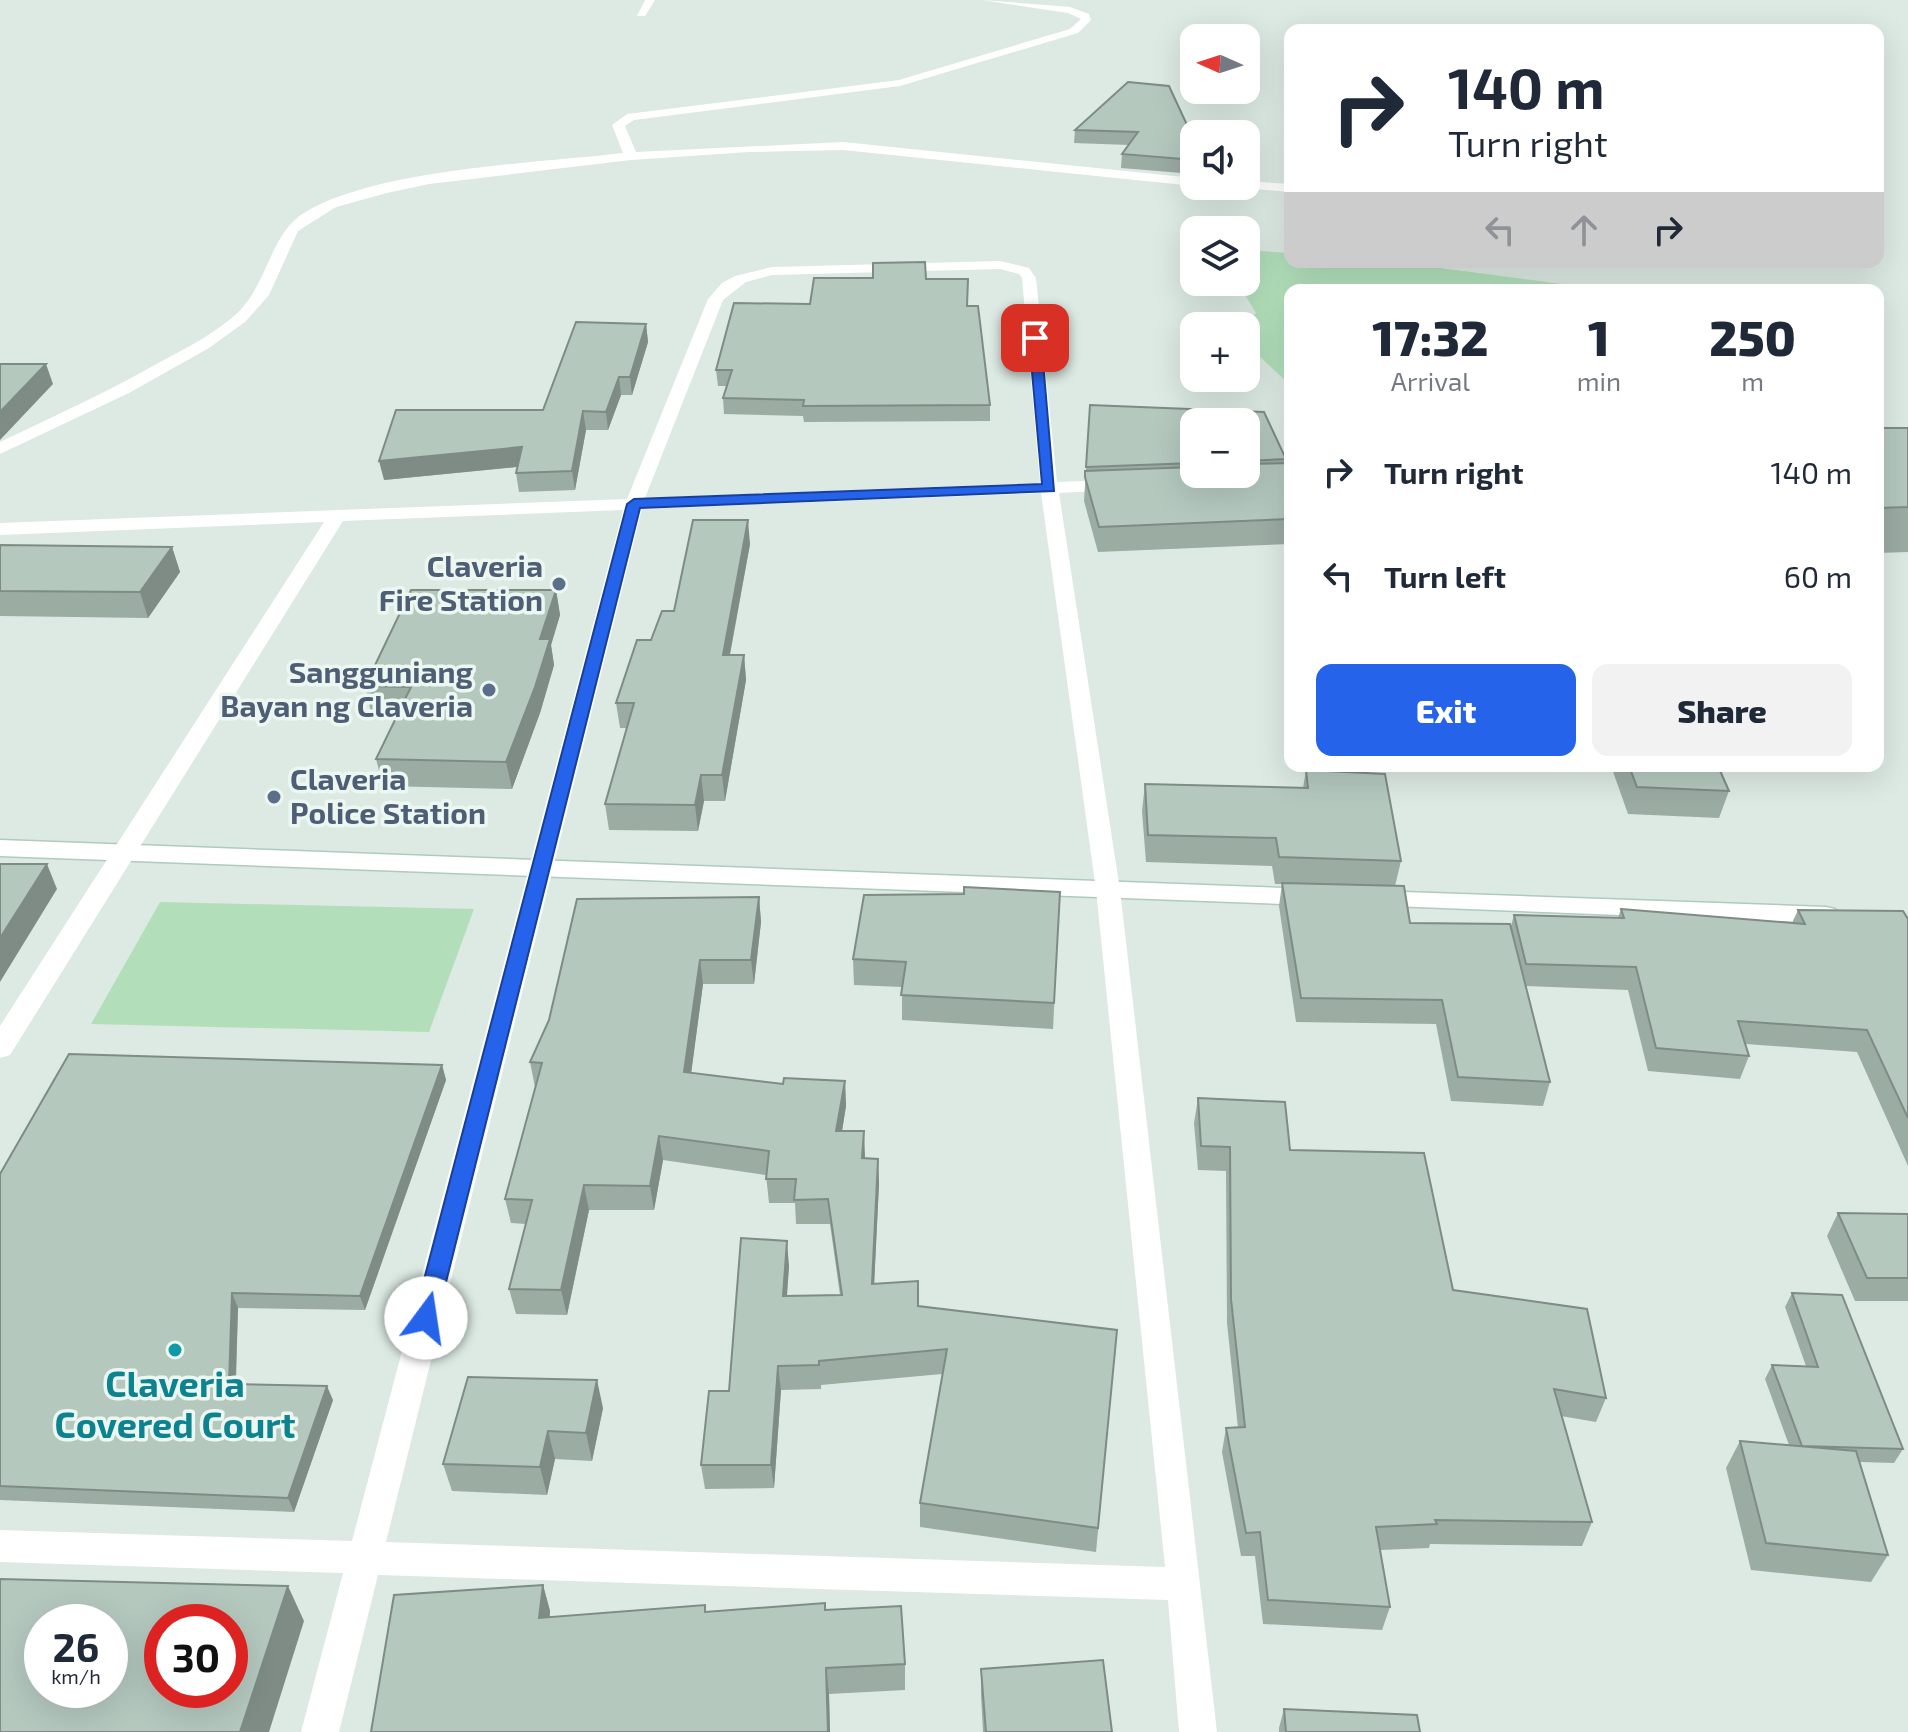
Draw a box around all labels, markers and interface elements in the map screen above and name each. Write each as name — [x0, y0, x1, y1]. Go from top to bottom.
north arrow — [1180, 24, 1260, 104]
map controls — [1180, 24, 1260, 488]
text: 140 m — [1448, 53, 1605, 120]
icon: right — [1316, 56, 1420, 160]
button: sound — [1180, 120, 1260, 200]
text: Turn right — [1448, 121, 1608, 164]
icon: left — [1478, 208, 1522, 252]
icon: ahead — [1562, 208, 1606, 252]
icon: right — [1646, 208, 1690, 252]
button: layers — [1180, 216, 1260, 296]
pin — [1001, 304, 1069, 372]
text: 17:32 — [1372, 308, 1488, 366]
text: 1 — [1588, 308, 1610, 366]
text: 250 — [1709, 308, 1796, 366]
button: + — [1180, 312, 1260, 392]
icon: arrive — [1013, 316, 1057, 360]
text: Arrival — [1391, 365, 1470, 396]
text: min — [1577, 365, 1621, 396]
text: m — [1741, 365, 1764, 396]
button: − — [1180, 408, 1260, 488]
icon: right — [1316, 450, 1360, 494]
text: Turn right — [1384, 454, 1524, 490]
text: 140 m — [1771, 454, 1852, 490]
place label: Claveria Fire Station — [379, 547, 543, 617]
icon: left — [1316, 554, 1360, 598]
text: Turn left — [1384, 558, 1506, 594]
text: 60 m — [1784, 558, 1852, 594]
marker: Claveria Fire Station — [550, 575, 568, 593]
place label: Sangguniang Bayan ng Claveria — [220, 653, 474, 724]
button: Exit — [1316, 664, 1576, 756]
button: Share — [1592, 664, 1852, 756]
marker: Sangguniang Bayan ng Claveria — [480, 681, 498, 699]
place label: Claveria Police Station — [290, 760, 486, 830]
marker: Claveria Police Station — [265, 788, 283, 806]
position arrow — [384, 1276, 468, 1360]
marker: Claveria Covered Court — [166, 1341, 184, 1359]
place label: Claveria Covered Court — [55, 1361, 296, 1445]
speed limit sign: 30 — [144, 1604, 248, 1708]
text: 26 — [53, 1622, 99, 1670]
text: km/h — [51, 1664, 101, 1688]

